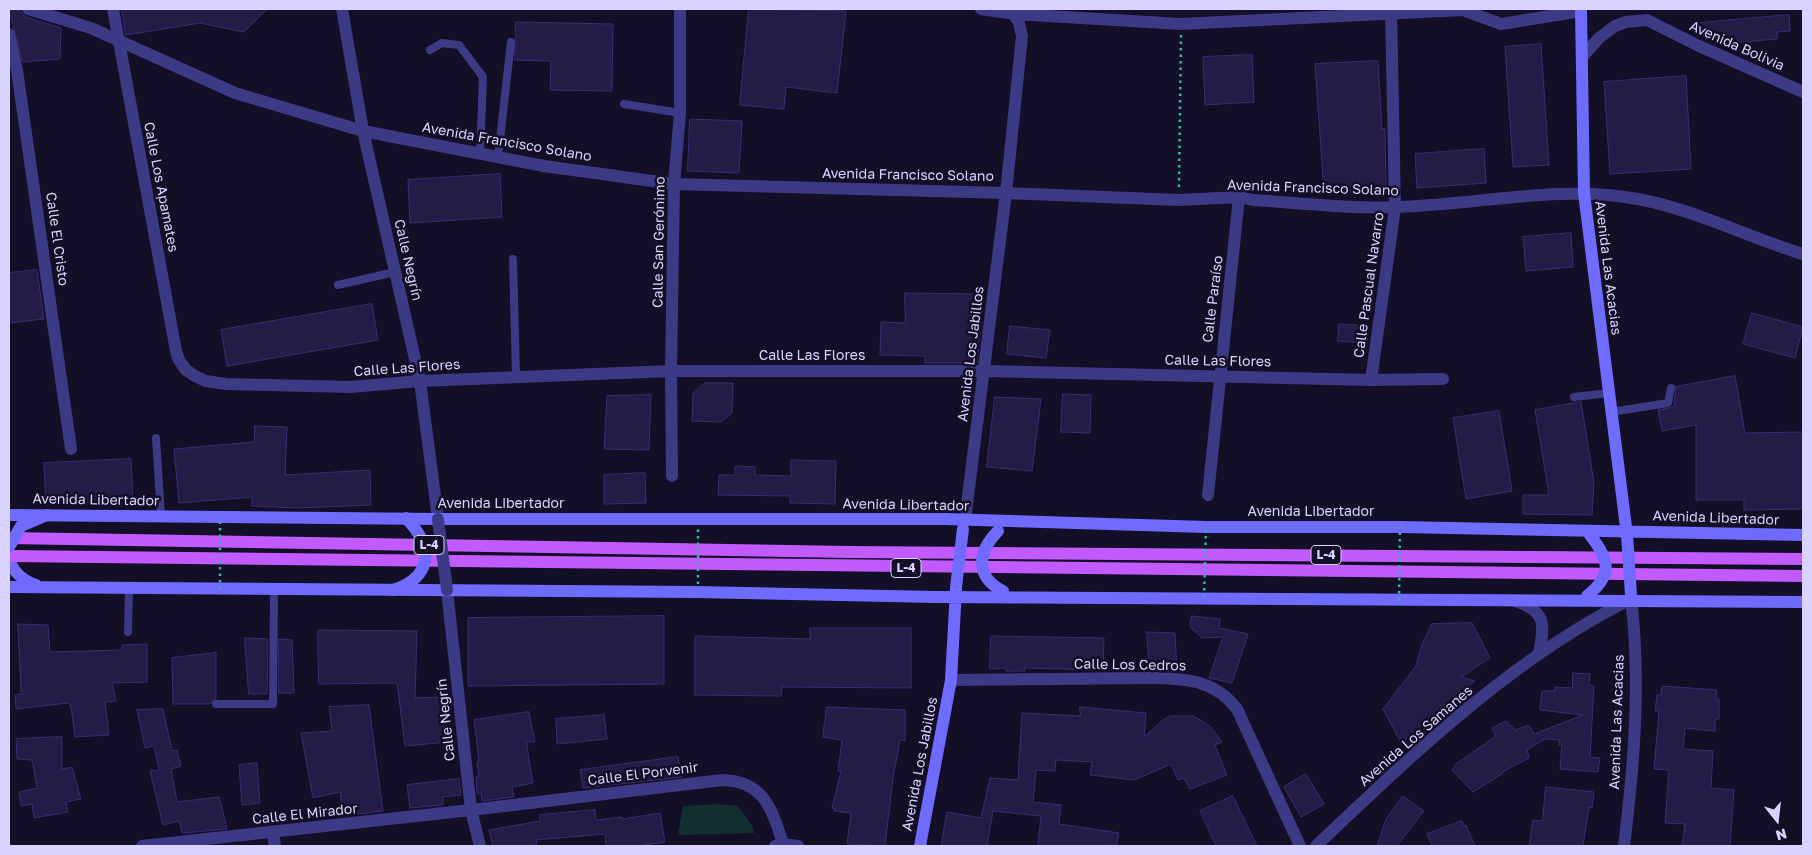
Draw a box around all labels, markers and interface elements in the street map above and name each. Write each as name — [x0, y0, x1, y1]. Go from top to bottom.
street label: Avenida Bolivia — [1687, 18, 1787, 74]
street label: Avenida Francisco Solano — [421, 119, 593, 165]
street label: Calle Los Apamates — [140, 120, 182, 254]
street label: Avenida Francisco Solano — [822, 165, 994, 185]
street label: Calle San Gerónimo — [649, 176, 669, 308]
street label: Avenida Francisco Solano — [1227, 177, 1399, 199]
street label: Calle El Cristo — [42, 191, 72, 287]
street label: Avenida Las Acacias — [1591, 200, 1625, 336]
street label: Calle Pascual Navarro — [1350, 211, 1388, 359]
street label: Calle Negrín — [390, 218, 426, 302]
street label: Calle Paraíso — [1199, 254, 1227, 344]
street label: Avenida Los Jabillos — [954, 285, 988, 423]
street label: Calle Las Flores — [759, 348, 865, 364]
street label: Calle Las Flores — [1164, 352, 1272, 370]
street label: Calle Las Flores — [353, 356, 461, 380]
street label: Avenida Libertador — [32, 490, 160, 510]
street label: Avenida Libertador — [842, 495, 970, 515]
street label: Avenida Libertador — [438, 496, 564, 512]
street label: Avenida Libertador — [1248, 504, 1374, 520]
street label: Avenida Libertador — [1652, 507, 1780, 529]
road number: L-4 — [414, 536, 444, 554]
road number: L-4 — [1311, 546, 1341, 564]
road number: L-4 — [891, 558, 921, 578]
street label: Avenida Las Acacias — [1606, 654, 1628, 790]
street label: Calle Los Cedros — [1074, 656, 1186, 674]
street label: Calle Negrín — [433, 678, 459, 762]
street label: Avenida Los Samanes — [1356, 682, 1476, 790]
street label: Avenida Los Jabillos — [899, 695, 941, 833]
street label: Calle El Porvenir — [587, 759, 699, 789]
north arrow — [1752, 795, 1802, 845]
street label: Calle El Mirador — [251, 800, 359, 828]
text: N — [1774, 825, 1789, 845]

